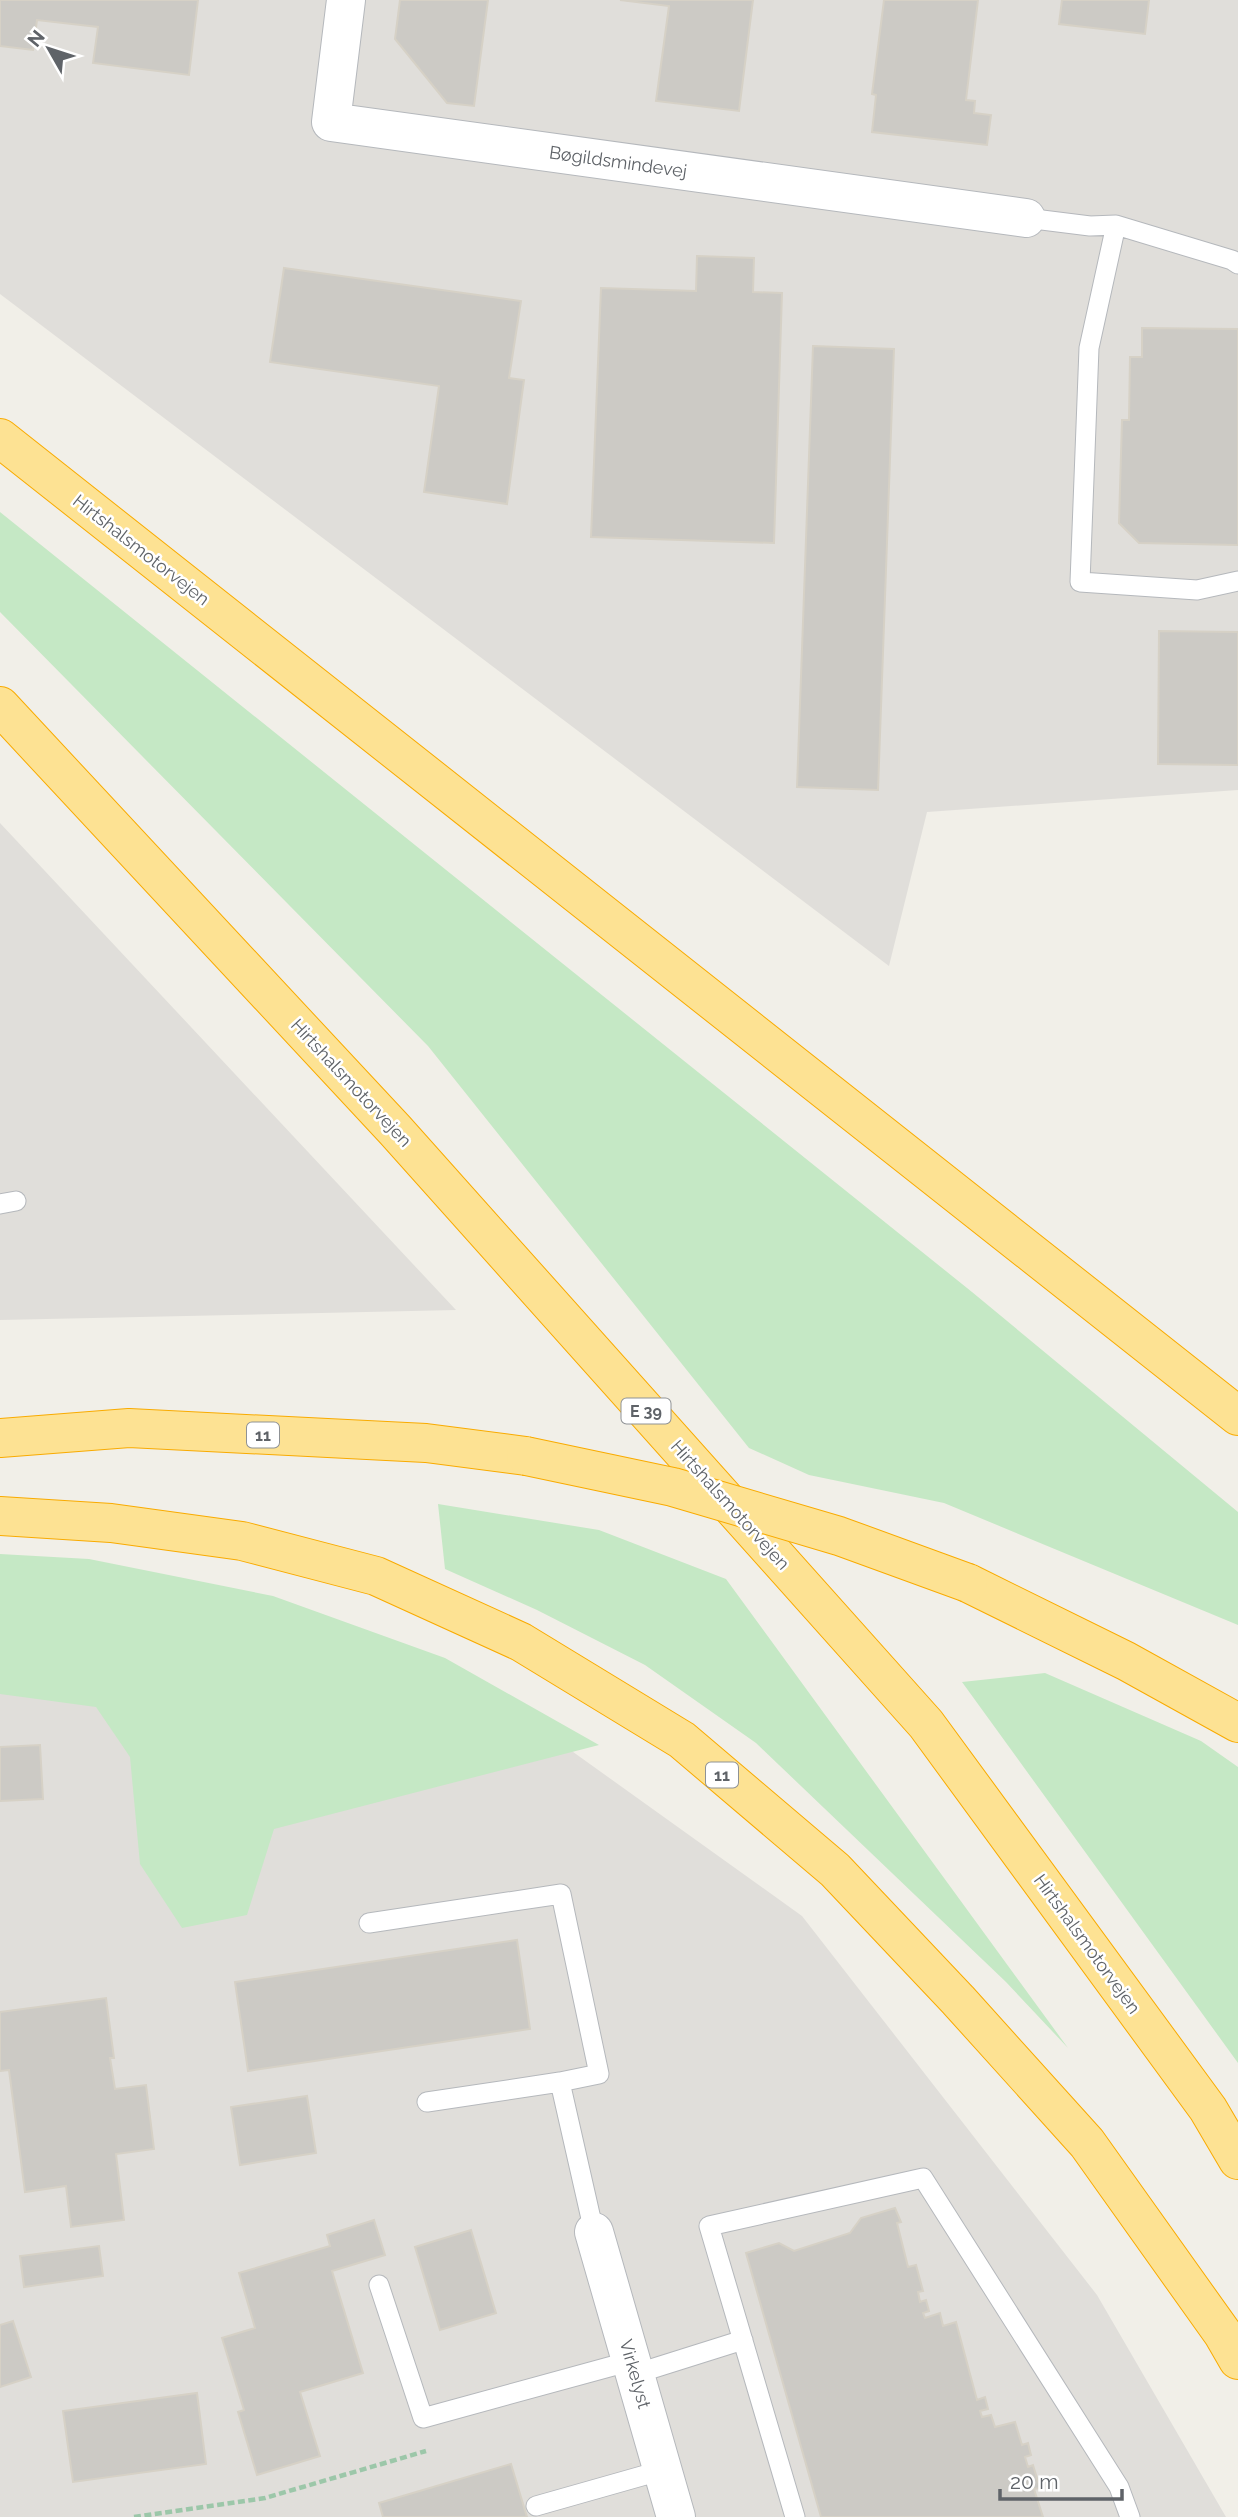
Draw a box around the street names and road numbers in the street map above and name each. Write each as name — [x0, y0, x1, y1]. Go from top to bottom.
street label: Bøgildsmindevej — [548, 141, 688, 182]
street label: Hirtshalsmotorvejen — [69, 490, 214, 609]
street label: Hirtshalsmotorvejen — [287, 1014, 416, 1151]
road number: E 39 — [622, 1399, 670, 1424]
road number: 11 — [247, 1422, 279, 1448]
street label: Hirtshalsmotorvejen — [667, 1436, 794, 1574]
road number: 11 — [706, 1763, 738, 1788]
street label: Hirtshalsmotorvejen — [1030, 1870, 1145, 2017]
street label: Virkelyst — [616, 2337, 655, 2411]

